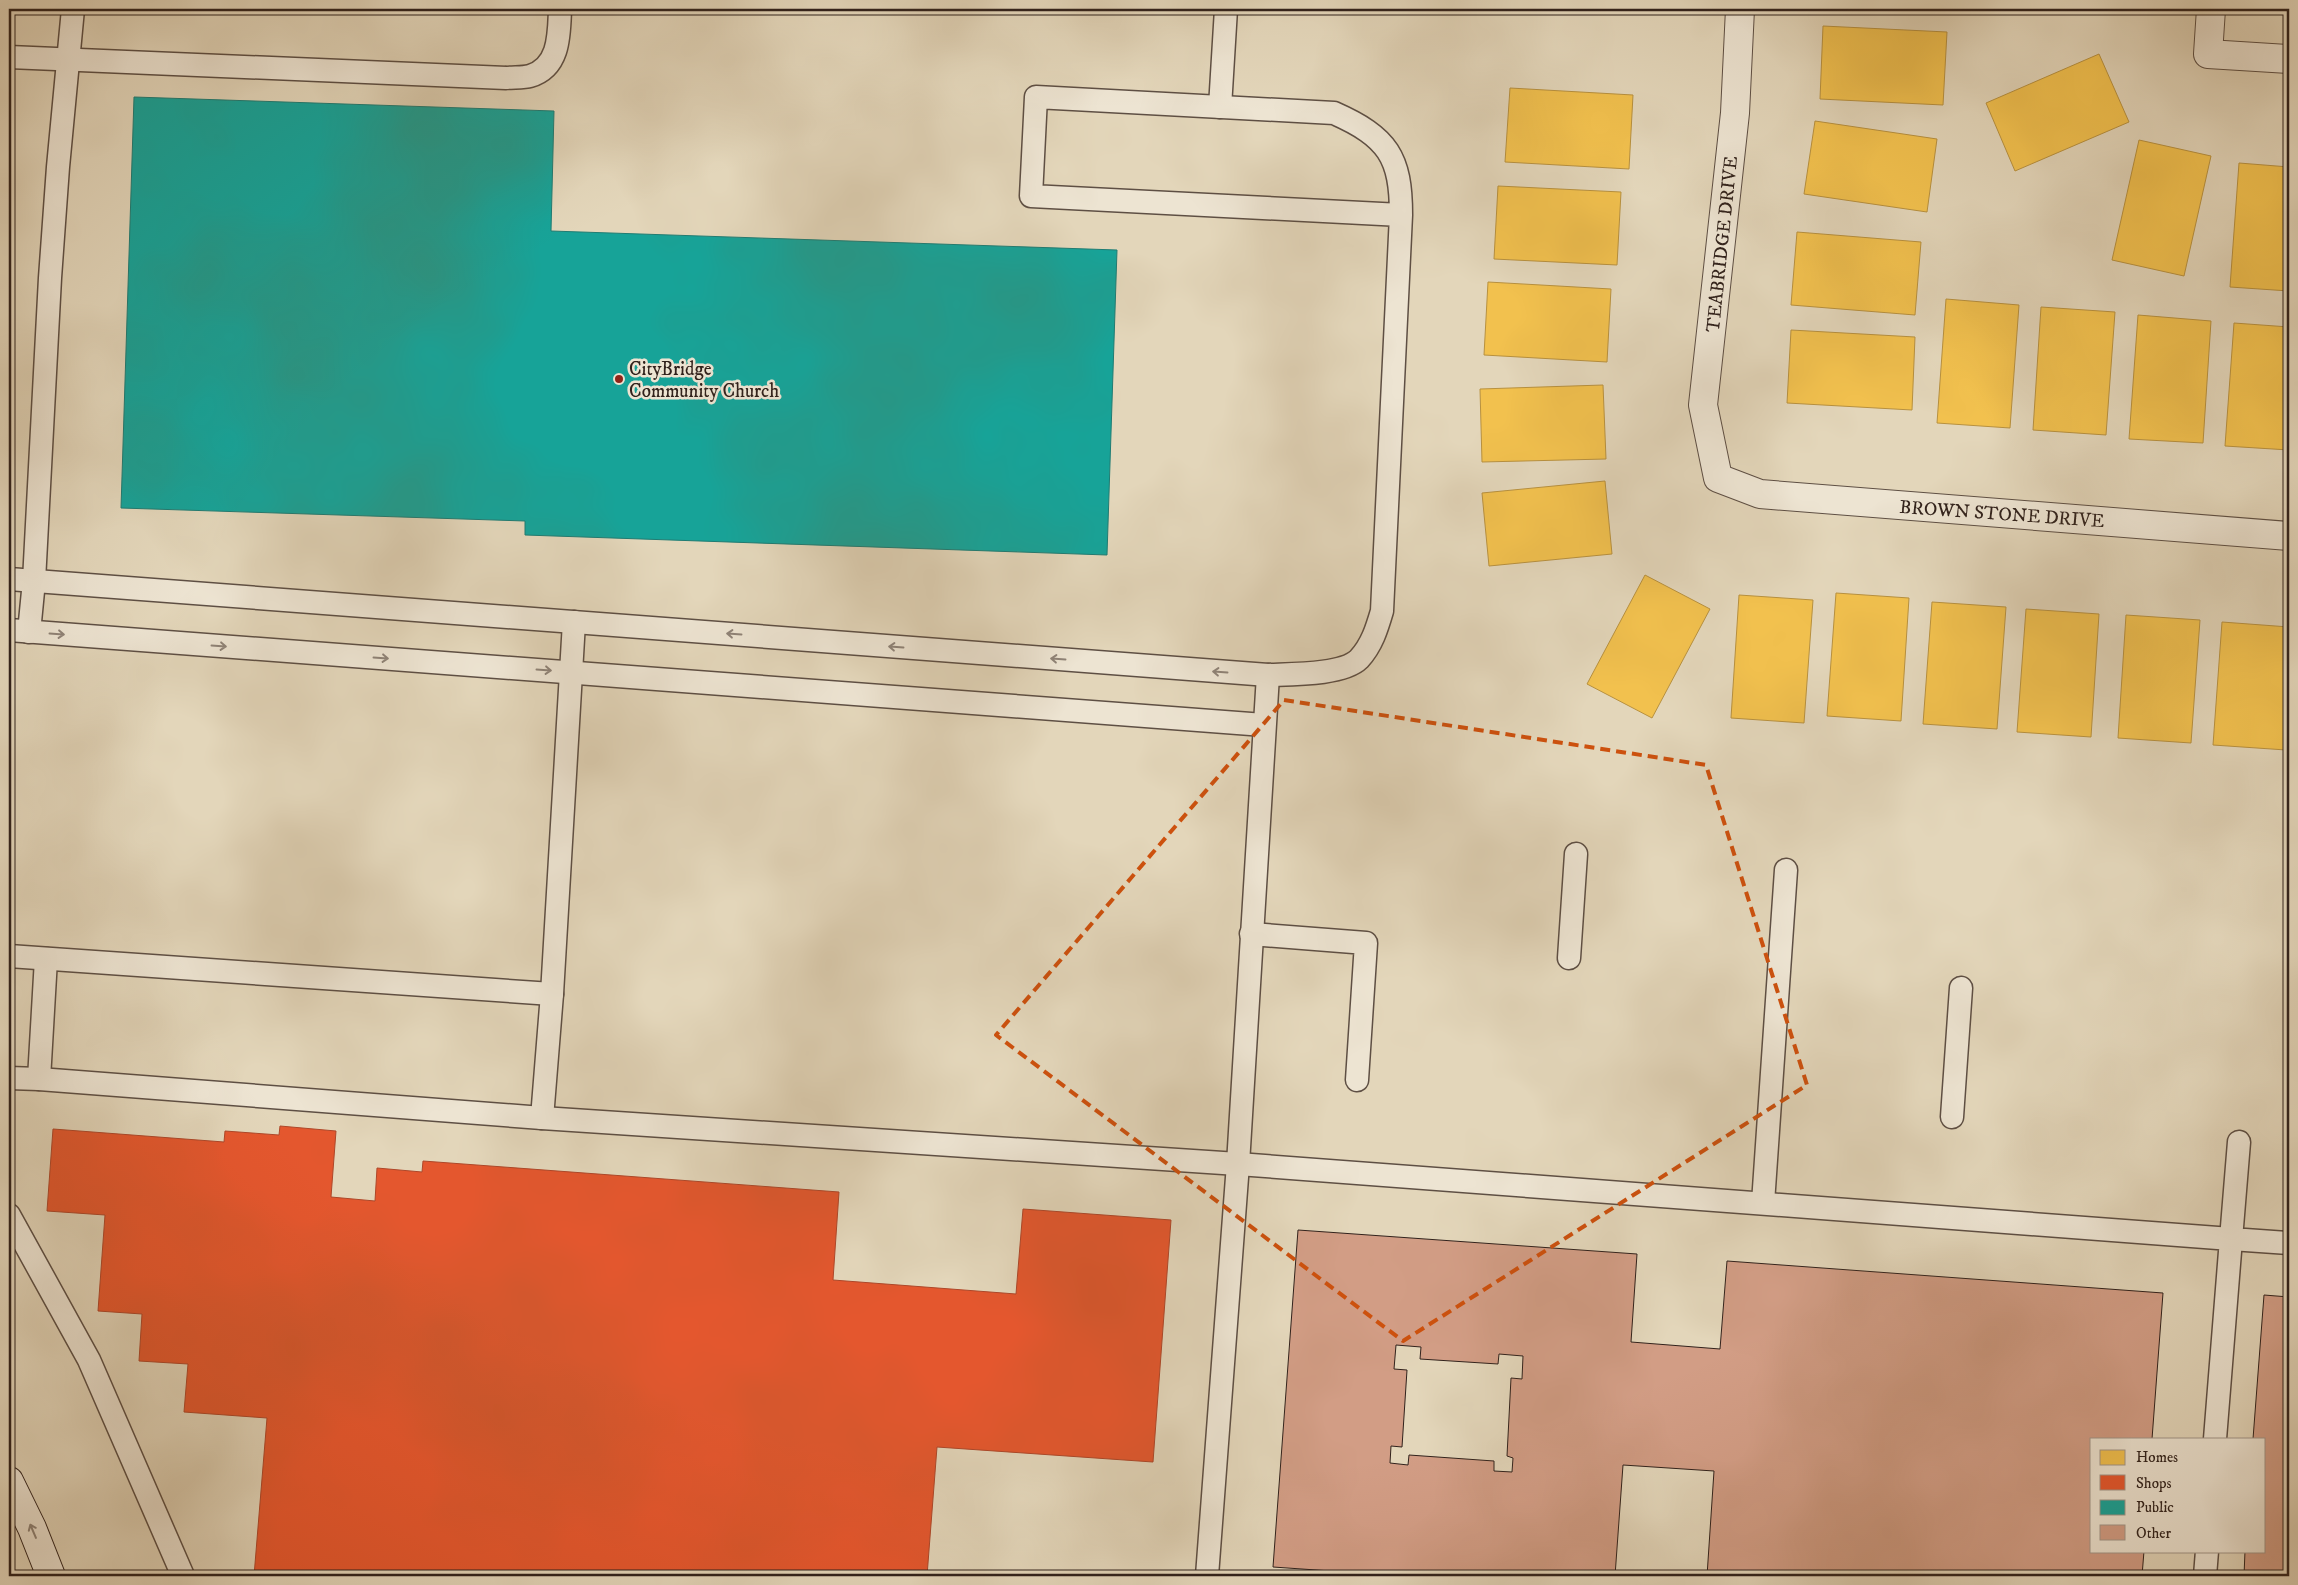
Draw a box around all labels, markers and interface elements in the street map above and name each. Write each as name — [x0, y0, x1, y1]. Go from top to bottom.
street label: TEABRIDGE DRIVE — [1702, 155, 1743, 333]
place label: CityBridge Community Church — [629, 358, 779, 403]
marker: CityBridge Community Church — [613, 373, 625, 385]
street label: BROWN STONE DRIVE — [1899, 496, 2105, 533]
one-way arrow — [49, 630, 65, 639]
one-way arrow — [726, 630, 742, 639]
one-way arrow — [211, 641, 227, 651]
one-way arrow — [888, 642, 904, 651]
one-way arrow — [373, 653, 389, 662]
one-way arrow — [1050, 654, 1066, 664]
one-way arrow — [535, 665, 551, 674]
one-way arrow — [1212, 667, 1228, 676]
legend — [2090, 1438, 2266, 1552]
text: Homes — [2136, 1448, 2178, 1467]
text: Shops — [2136, 1474, 2172, 1493]
text: Public — [2136, 1498, 2174, 1517]
one-way arrow — [27, 1524, 37, 1539]
text: Other — [2136, 1524, 2171, 1543]

